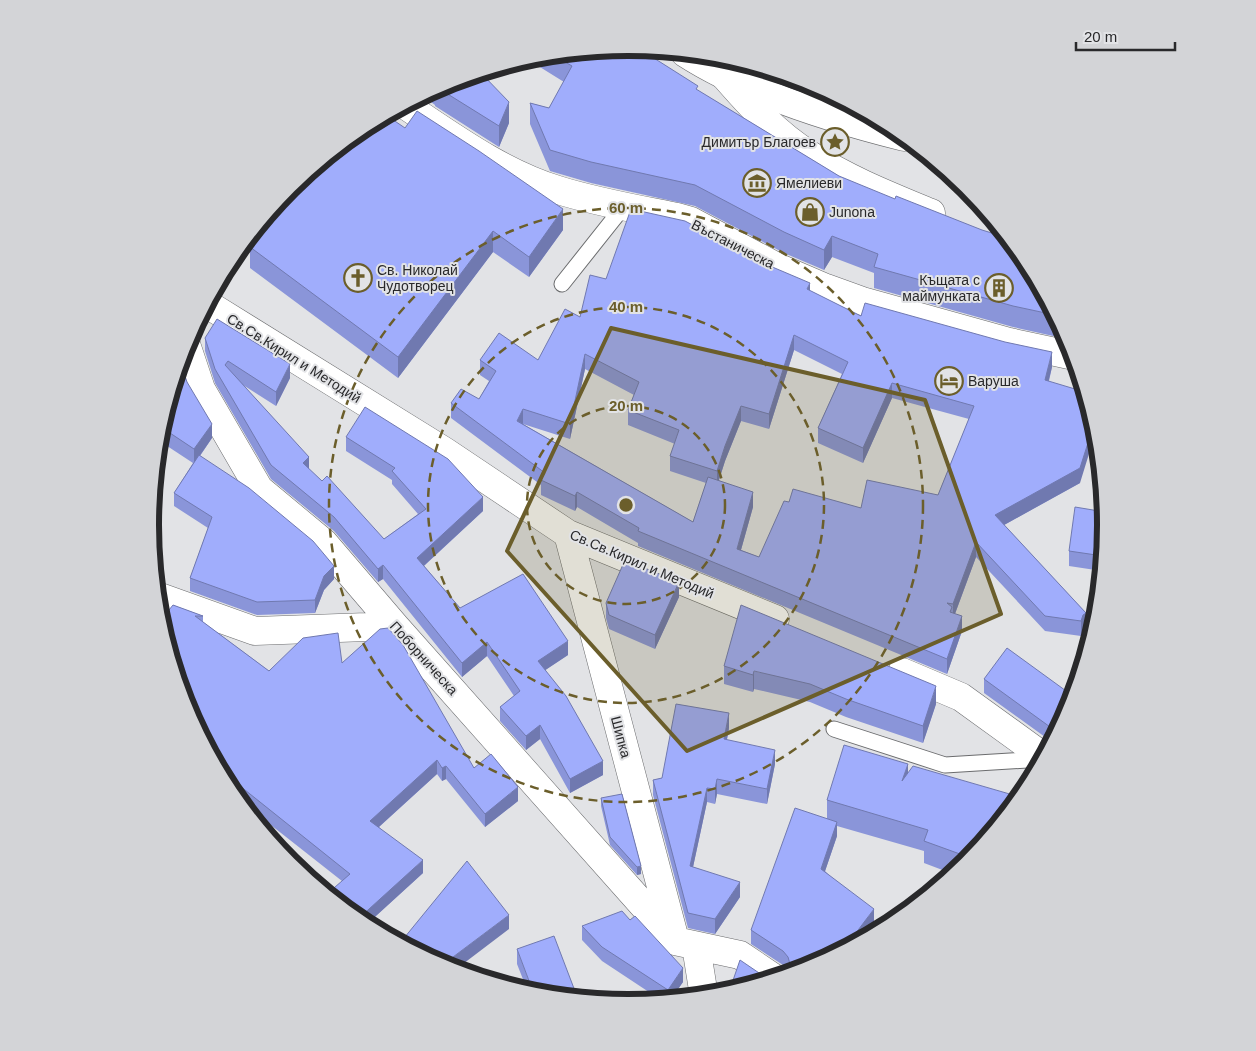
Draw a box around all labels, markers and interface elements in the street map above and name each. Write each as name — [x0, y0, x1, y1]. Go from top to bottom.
scale bar — [1076, 20, 1175, 52]
text: 20 m — [1084, 28, 1117, 45]
place icon: Димитър Благоев — [820, 127, 850, 157]
place label: Димитър Благоев — [702, 134, 816, 150]
museum icon: Ямелиеви — [742, 168, 772, 198]
place label: Ямелиеви — [776, 175, 842, 191]
shop icon: Junona — [795, 197, 825, 227]
text: 60 m — [609, 199, 643, 216]
place label: Junona — [829, 204, 875, 220]
street label: Въстаническа — [689, 216, 777, 272]
place label: Св. Николай Чудотворец — [377, 262, 458, 294]
church icon: Св. Николай Чудотворец — [343, 263, 373, 293]
place label: Къщата с маймунката — [902, 272, 980, 304]
building icon: Къщата с маймунката — [984, 273, 1014, 303]
text: 40 m — [609, 298, 643, 315]
street label: Св.Св.Кирил и Методий — [224, 310, 364, 406]
hotel icon: Варуша — [934, 366, 964, 396]
place label: Варуша — [968, 373, 1019, 389]
text: 20 m — [609, 397, 643, 414]
centre of rings — [617, 496, 635, 514]
street label: Св.Св.Кирил и Методий — [568, 526, 716, 602]
street label: Поборническа — [387, 618, 461, 698]
street label: Шипка — [608, 714, 634, 760]

